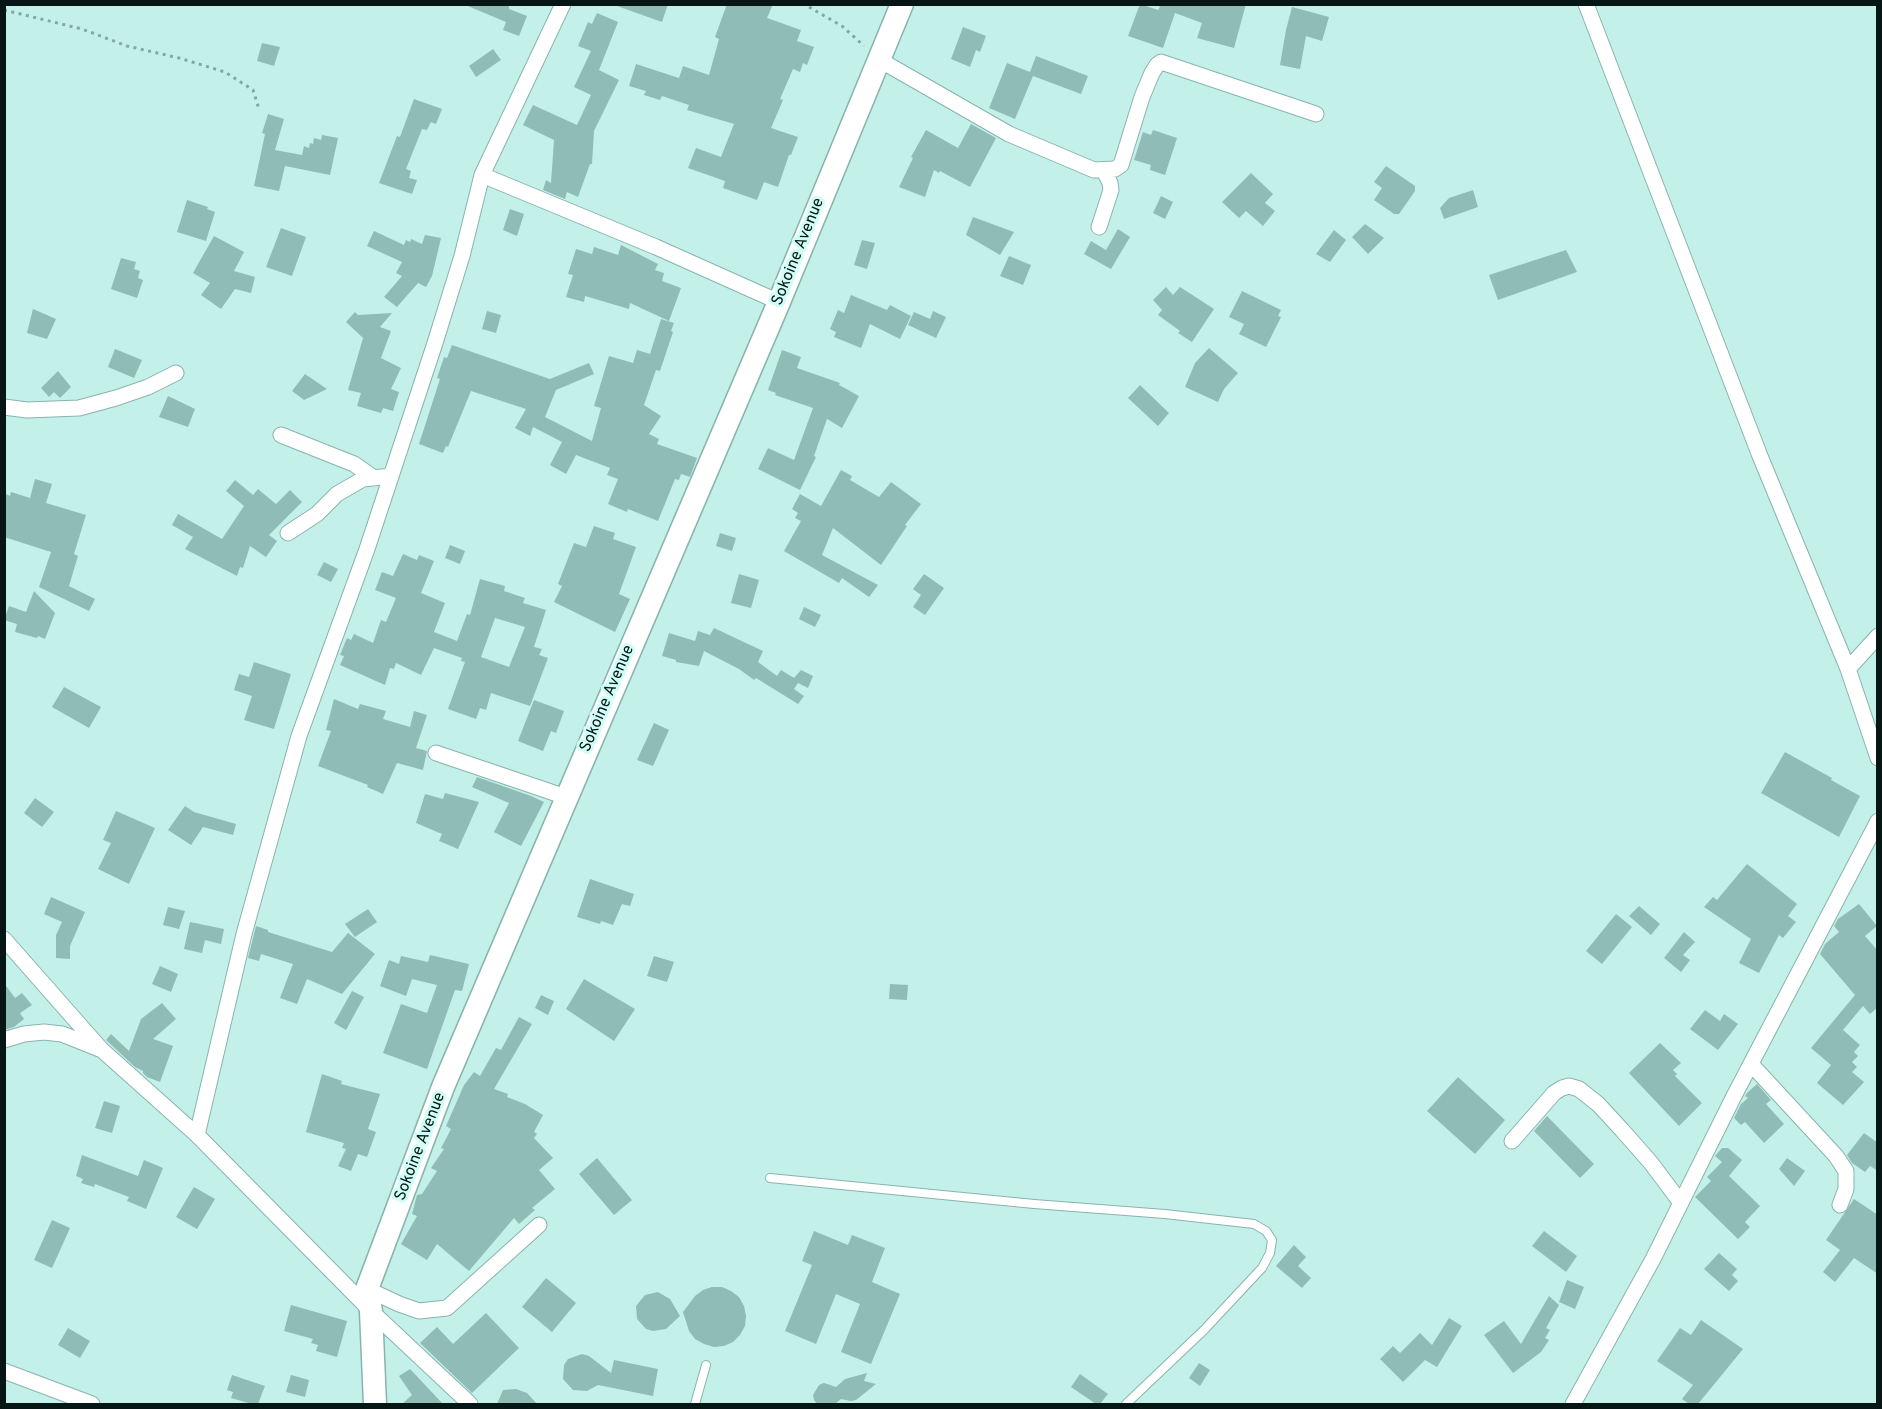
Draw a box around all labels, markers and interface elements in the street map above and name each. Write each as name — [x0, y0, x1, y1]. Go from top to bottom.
street label: Sokoine Avenue — [769, 195, 829, 309]
street label: Sokoine Avenue — [577, 643, 639, 755]
street label: Sokoine Avenue — [392, 1090, 450, 1204]

